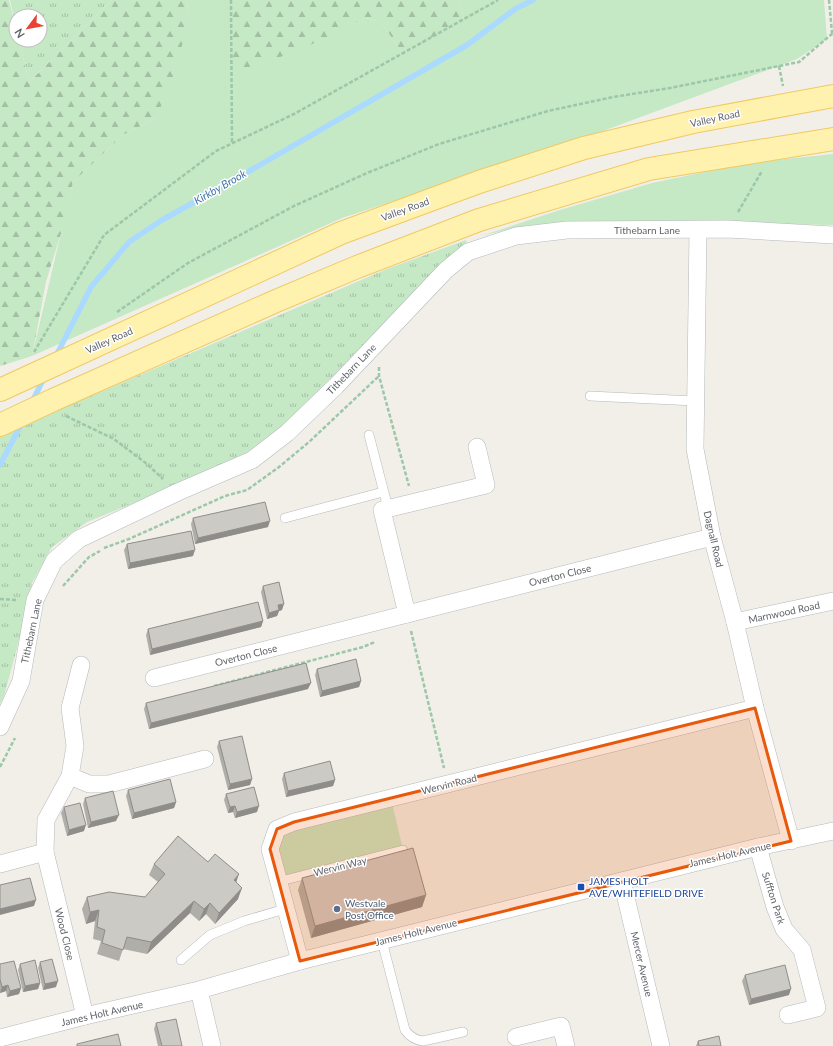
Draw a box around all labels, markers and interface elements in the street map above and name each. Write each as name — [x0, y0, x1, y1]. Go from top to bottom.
north arrow — [8, 8, 48, 48]
text: N — [11, 27, 27, 41]
street label: Valley Road — [689, 107, 741, 129]
water label: Kirkby Brook — [191, 166, 249, 207]
street label: Valley Road — [379, 195, 431, 223]
street label: Tithebarn Lane — [614, 224, 680, 236]
street label: Valley Road — [83, 324, 135, 356]
street label: Tithebarn Lane — [324, 341, 378, 397]
street label: Dagnall Road — [702, 510, 726, 568]
street label: Overton Close — [528, 561, 592, 589]
street label: Tithebarn Lane — [18, 597, 44, 665]
street label: Marnwood Road — [747, 599, 821, 625]
street label: Overton Close — [214, 641, 278, 669]
street label: Wervin Road — [420, 771, 478, 797]
street label: James Holt Avenue — [688, 839, 772, 869]
street label: Wervin Way — [312, 853, 369, 878]
street label: Suffton Park — [760, 870, 788, 927]
place label: JAMES HOLT AVE/WHITEFIELD DRIVE — [589, 875, 704, 899]
marker: JAMES HOLT AVE/WHITEFIELD DRIVE — [576, 882, 586, 892]
place label: Westvale Post Office — [345, 897, 394, 921]
marker: Westvale Post Office — [332, 904, 342, 914]
street label: Wood Close — [53, 907, 77, 961]
street label: James Holt Avenue — [374, 916, 458, 948]
street label: Mercer Avenue — [629, 930, 655, 998]
street label: James Holt Avenue — [60, 998, 144, 1028]

